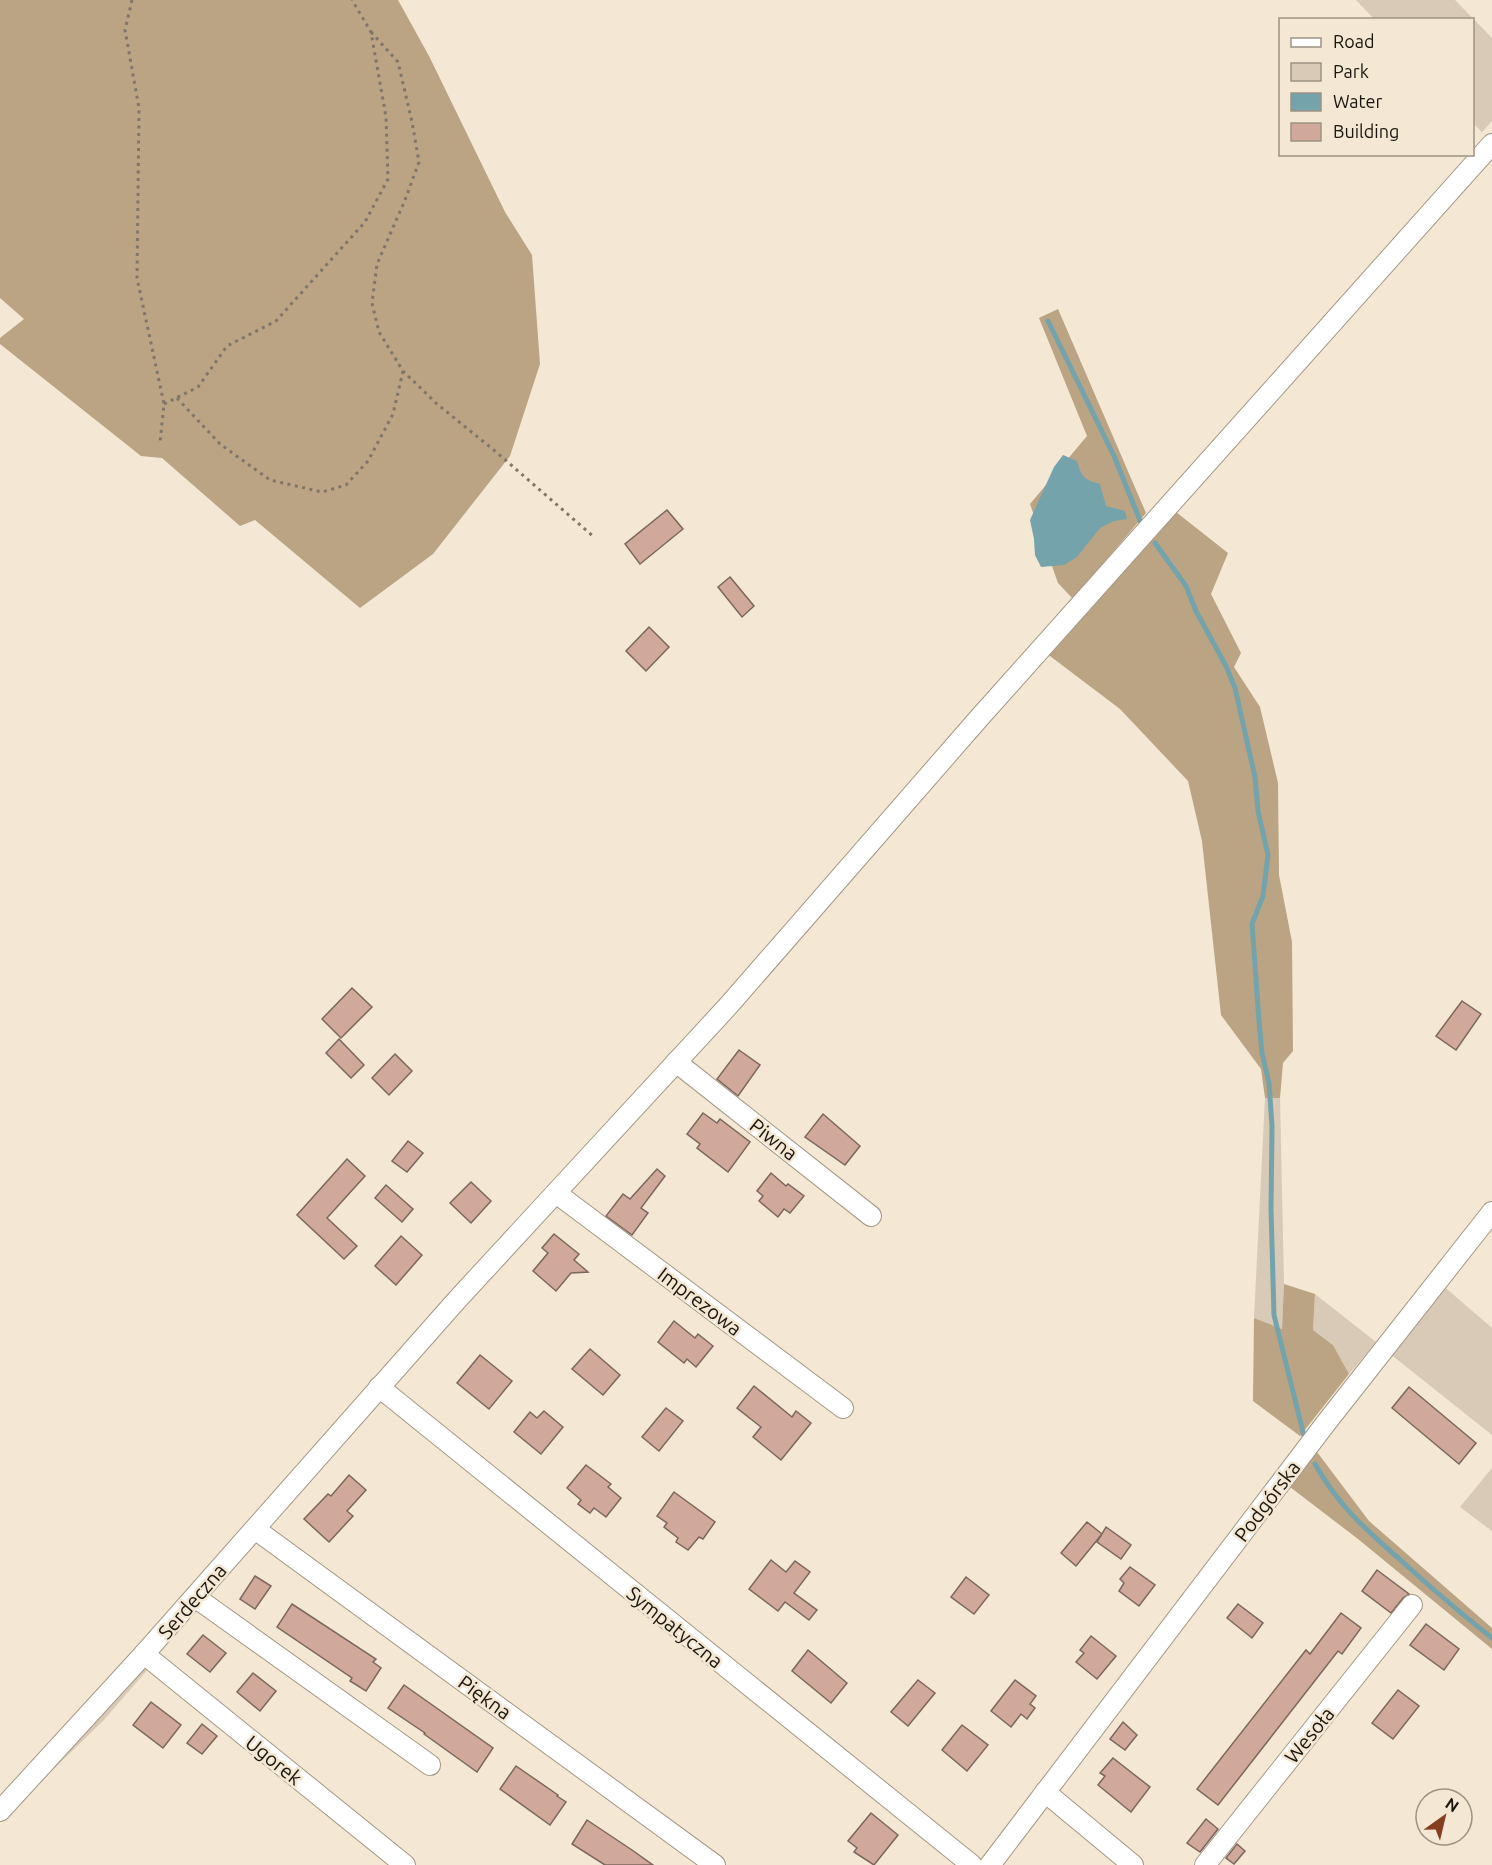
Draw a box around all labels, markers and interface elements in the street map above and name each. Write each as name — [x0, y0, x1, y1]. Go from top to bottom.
legend — [1279, 18, 1474, 156]
text: Road — [1333, 31, 1375, 51]
text: Park — [1333, 61, 1369, 81]
text: Water — [1333, 91, 1383, 111]
text: Building — [1333, 121, 1399, 141]
street label: Piwna — [746, 1113, 802, 1165]
street label: Imprezowa — [653, 1262, 747, 1340]
street label: Podgórska — [1229, 1456, 1305, 1546]
street label: Serdeczna — [153, 1559, 231, 1643]
street label: Sympatyczna — [622, 1581, 728, 1673]
street label: Piękna — [454, 1670, 516, 1724]
street label: Wesoła — [1280, 1702, 1338, 1768]
street label: Ugorek — [241, 1730, 307, 1790]
north arrow — [1414, 1787, 1474, 1847]
text: N — [1442, 1794, 1462, 1815]

